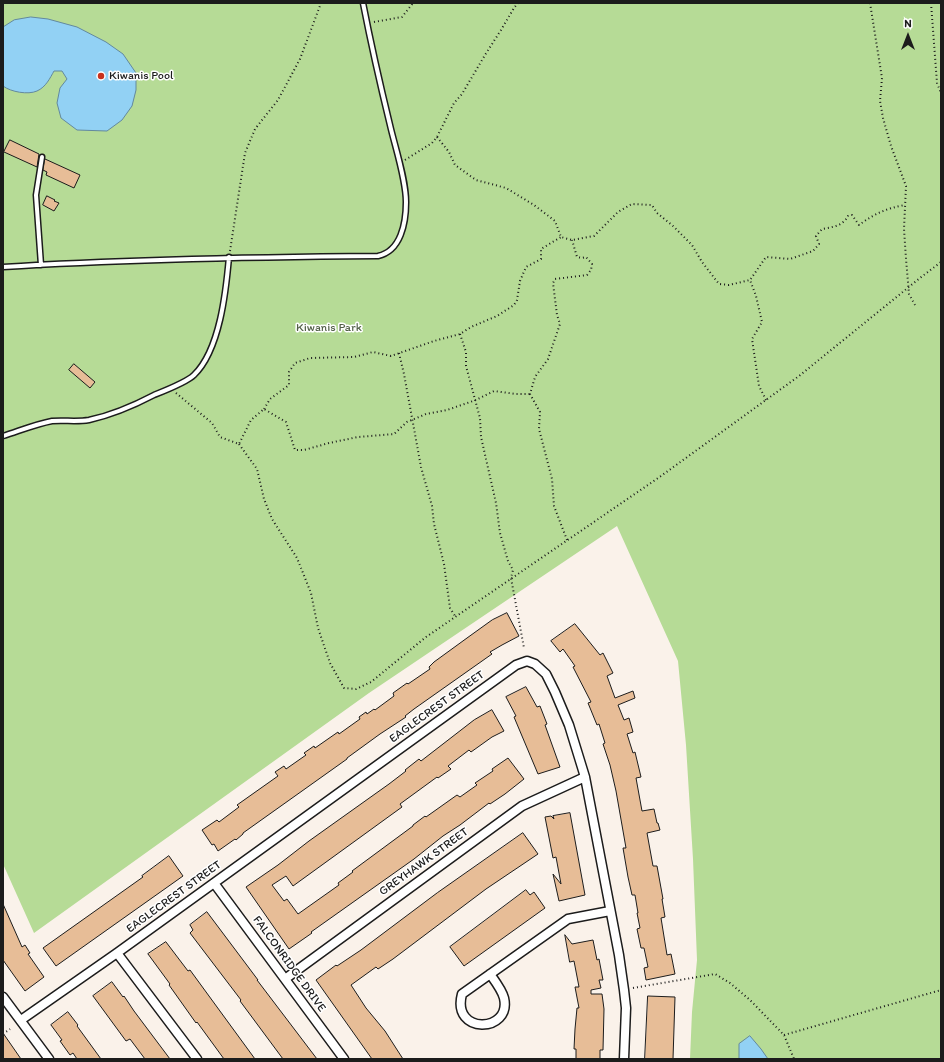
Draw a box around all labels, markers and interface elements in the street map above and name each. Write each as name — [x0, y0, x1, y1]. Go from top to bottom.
north arrow — [888, 16, 928, 56]
text: N — [904, 17, 912, 30]
place label: Kiwanis Pool — [109, 69, 173, 83]
marker: Kiwanis Pool — [96, 71, 106, 81]
park label: Kiwanis Park — [296, 321, 362, 335]
street label: EAGLECREST STREET — [387, 668, 487, 746]
street label: GREYHAWK STREET — [377, 825, 471, 899]
street label: EAGLECREST STREET — [124, 858, 224, 936]
street label: FALCONRIDGE DRIVE — [249, 913, 329, 1015]

